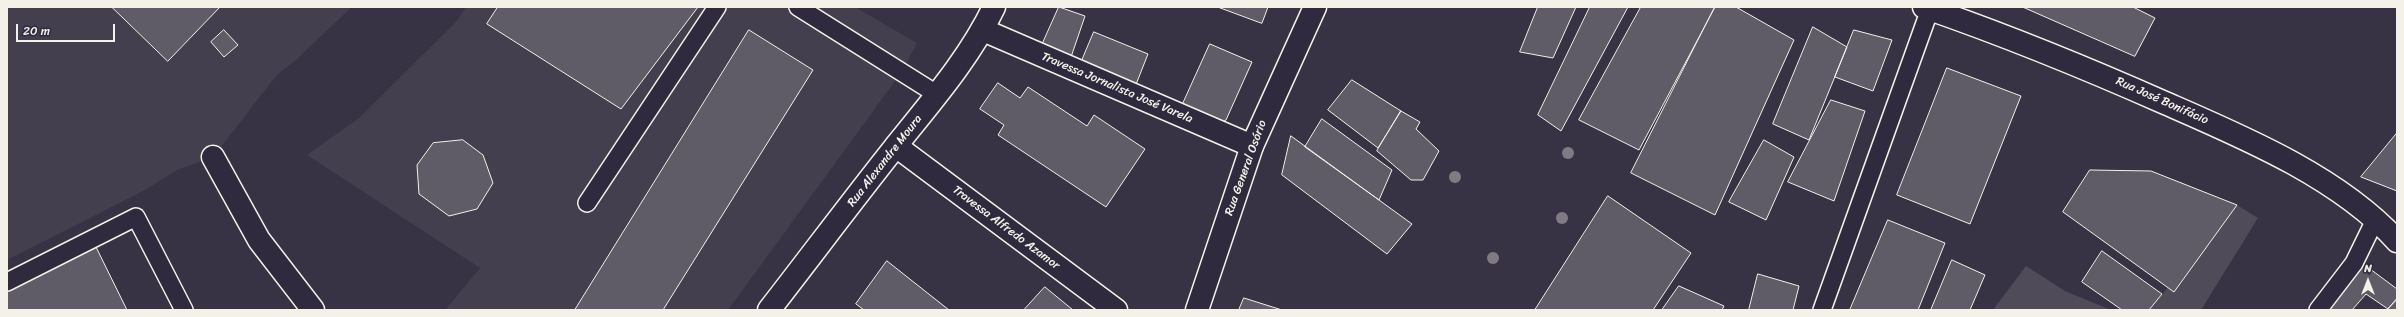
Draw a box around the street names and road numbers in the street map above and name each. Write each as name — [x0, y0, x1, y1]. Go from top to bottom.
street label: Travessa Jornalista José Varela — [1039, 50, 1195, 126]
street label: Rua José Bonifácio — [2114, 74, 2210, 128]
street label: Rua Alexandre Moura — [845, 112, 925, 210]
street label: Rua General Osório — [1222, 118, 1270, 218]
street label: Travessa Alfredo Azamor — [949, 183, 1063, 273]

